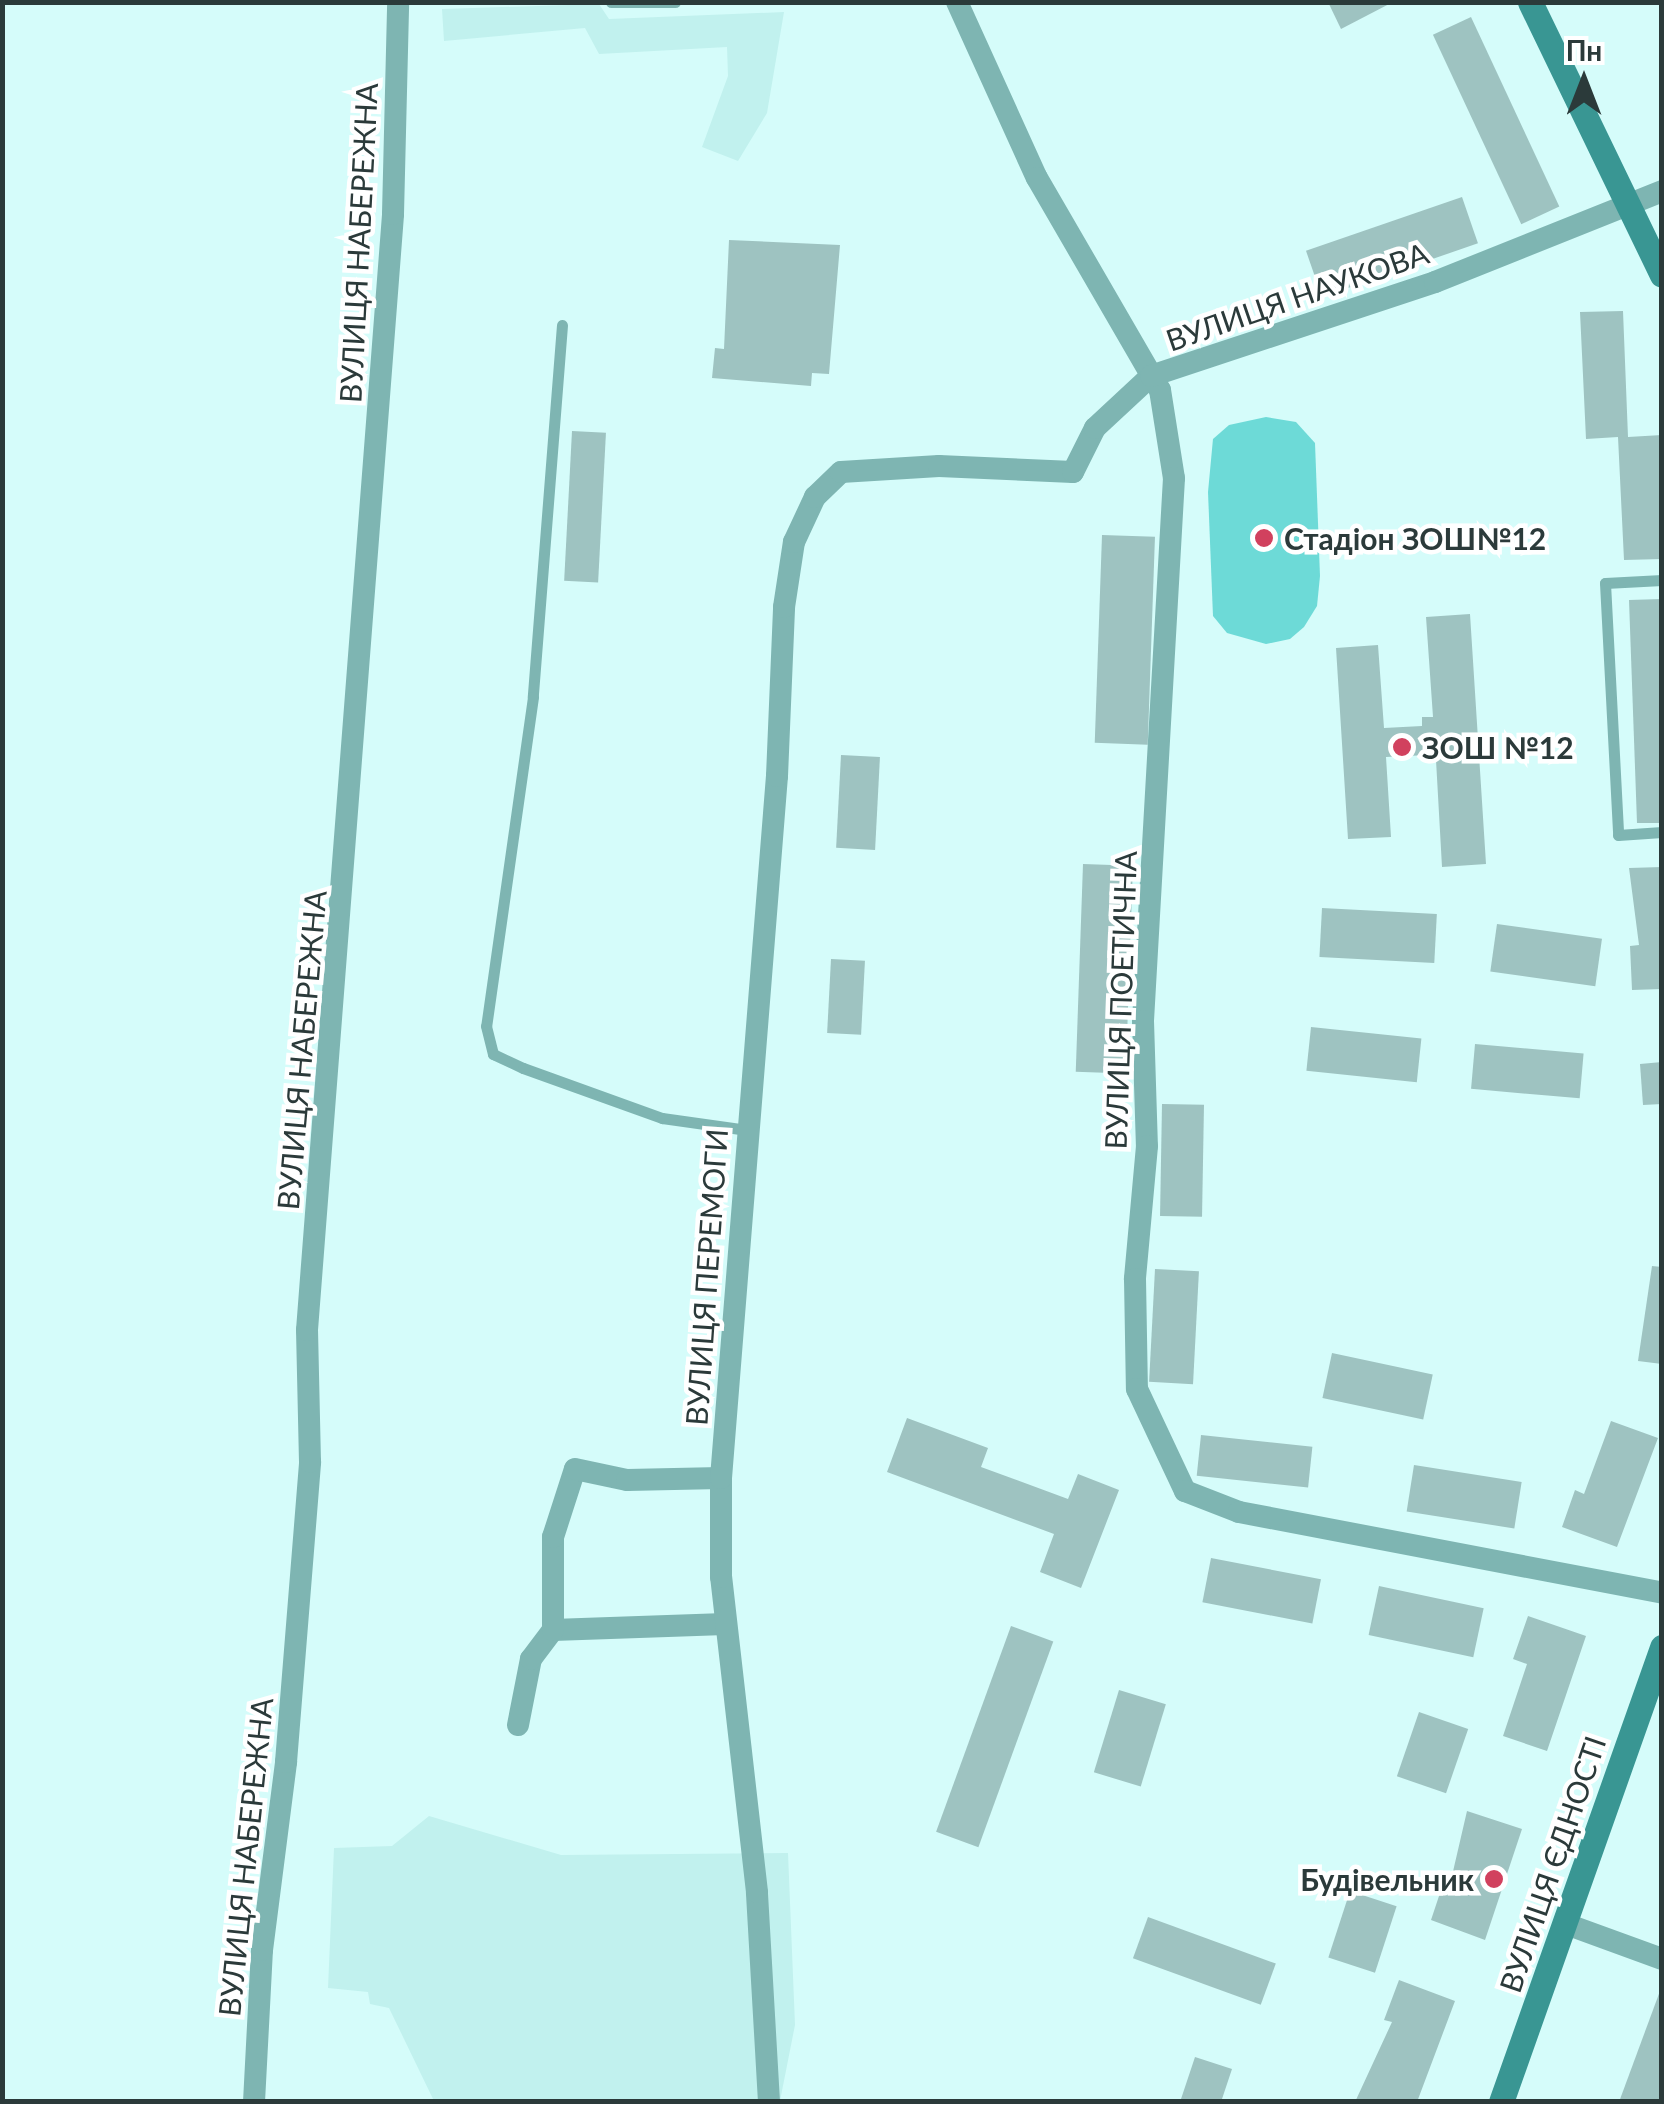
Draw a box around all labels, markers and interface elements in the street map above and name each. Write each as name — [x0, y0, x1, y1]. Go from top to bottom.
north arrow — [1534, 30, 1634, 130]
text: Пн — [1566, 33, 1602, 67]
street label: ВУЛИЦЯ НАБЕРЕЖНА — [332, 82, 384, 404]
street label: ВУЛИЦЯ НАУКОВА — [1161, 234, 1433, 358]
place label: Стадіон ЗОШ№12 — [1284, 520, 1546, 556]
marker: Стадіон ЗОШ№12 — [1253, 527, 1275, 549]
place label: ЗОШ №12 — [1422, 729, 1574, 765]
marker: ЗОШ №12 — [1391, 736, 1413, 758]
street label: ВУЛИЦЯ ПОЕТИЧНА — [1097, 850, 1143, 1150]
street label: ВУЛИЦЯ НАБЕРЕЖНА — [269, 889, 333, 1211]
street label: ВУЛИЦЯ ПЕРЕМОГИ — [678, 1127, 734, 1427]
street label: ВУЛИЦЯ НАБЕРЕЖНА — [210, 1696, 280, 2018]
street label: ВУЛИЦЯ ЄДНОСТІ — [1491, 1731, 1613, 1997]
place label: Будівельник — [1300, 1861, 1474, 1897]
marker: Будівельник — [1483, 1868, 1505, 1890]

